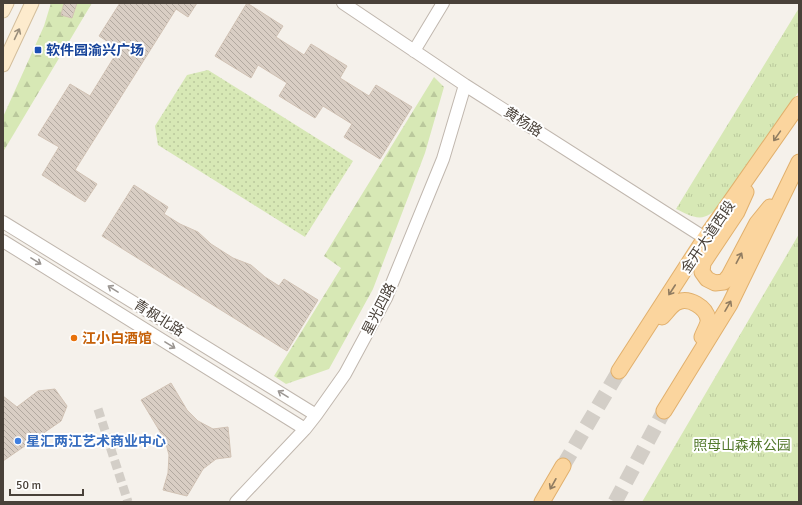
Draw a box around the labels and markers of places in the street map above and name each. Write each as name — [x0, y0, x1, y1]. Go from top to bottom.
place label: 软件园渝兴广场 — [46, 42, 144, 59]
marker: 软件园渝兴广场 — [33, 45, 43, 55]
place label: 江小白酒馆 — [82, 330, 152, 347]
marker: 江小白酒馆 — [69, 333, 79, 343]
place label: 星汇两江艺术商业中心 — [26, 433, 166, 450]
marker: 星汇两江艺术商业中心 — [13, 436, 23, 446]

